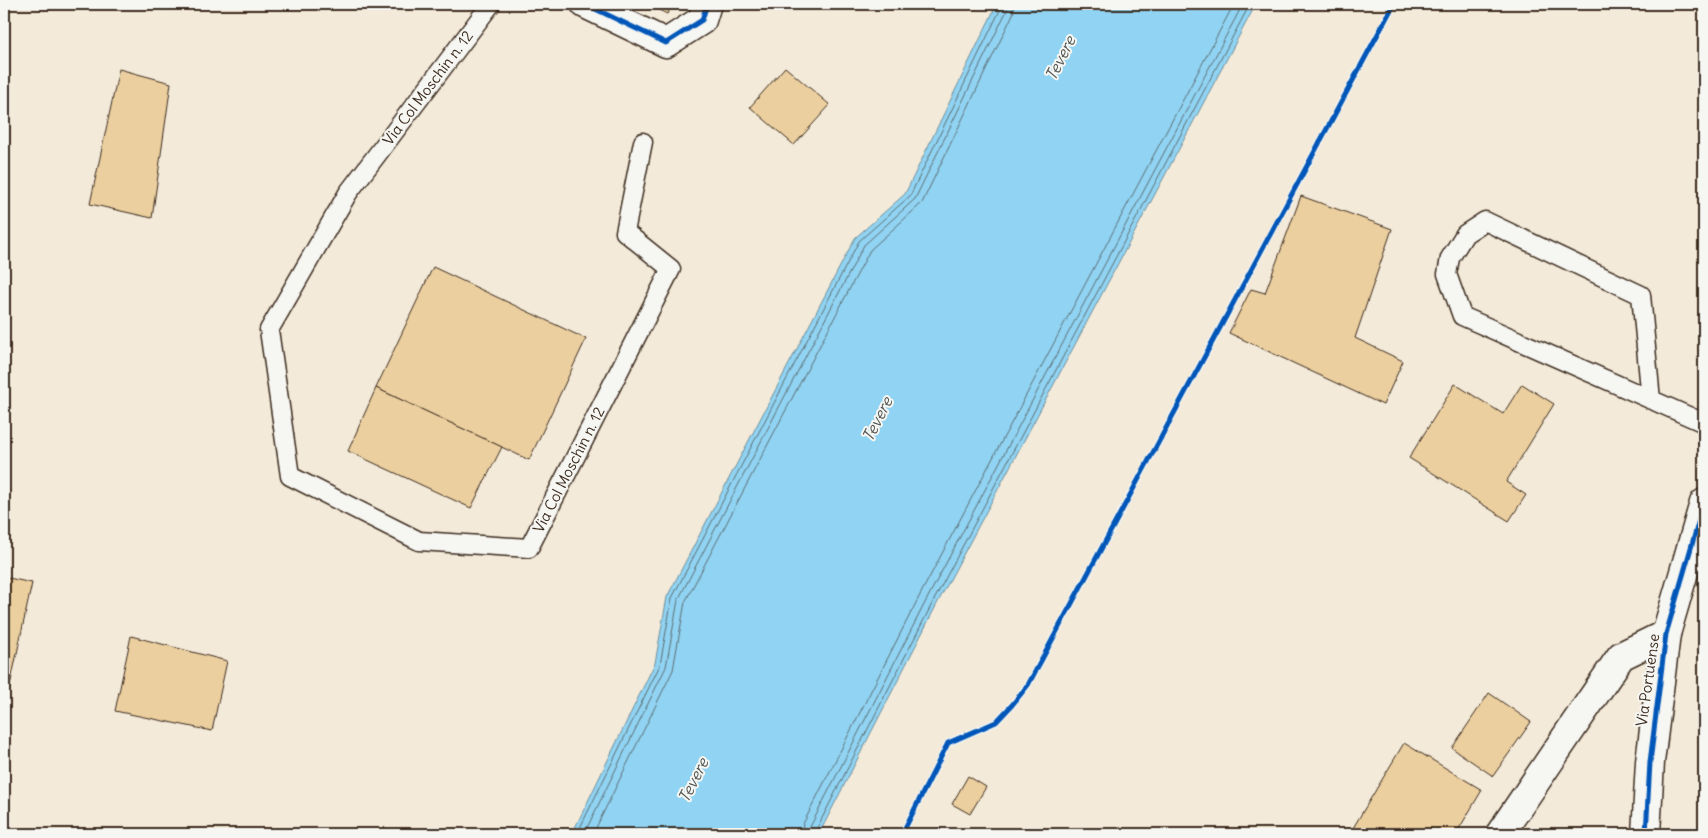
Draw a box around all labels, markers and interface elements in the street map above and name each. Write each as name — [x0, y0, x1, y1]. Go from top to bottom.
street label: Via Col Moschin n. 12 — [378, 27, 477, 149]
water label: Tevere — [1040, 31, 1080, 83]
water label: Tevere — [857, 392, 897, 444]
street label: Via Col Moschin n. 12 — [529, 404, 609, 536]
street label: Via Portuense — [1632, 632, 1663, 728]
water label: Tevere — [673, 753, 713, 805]

